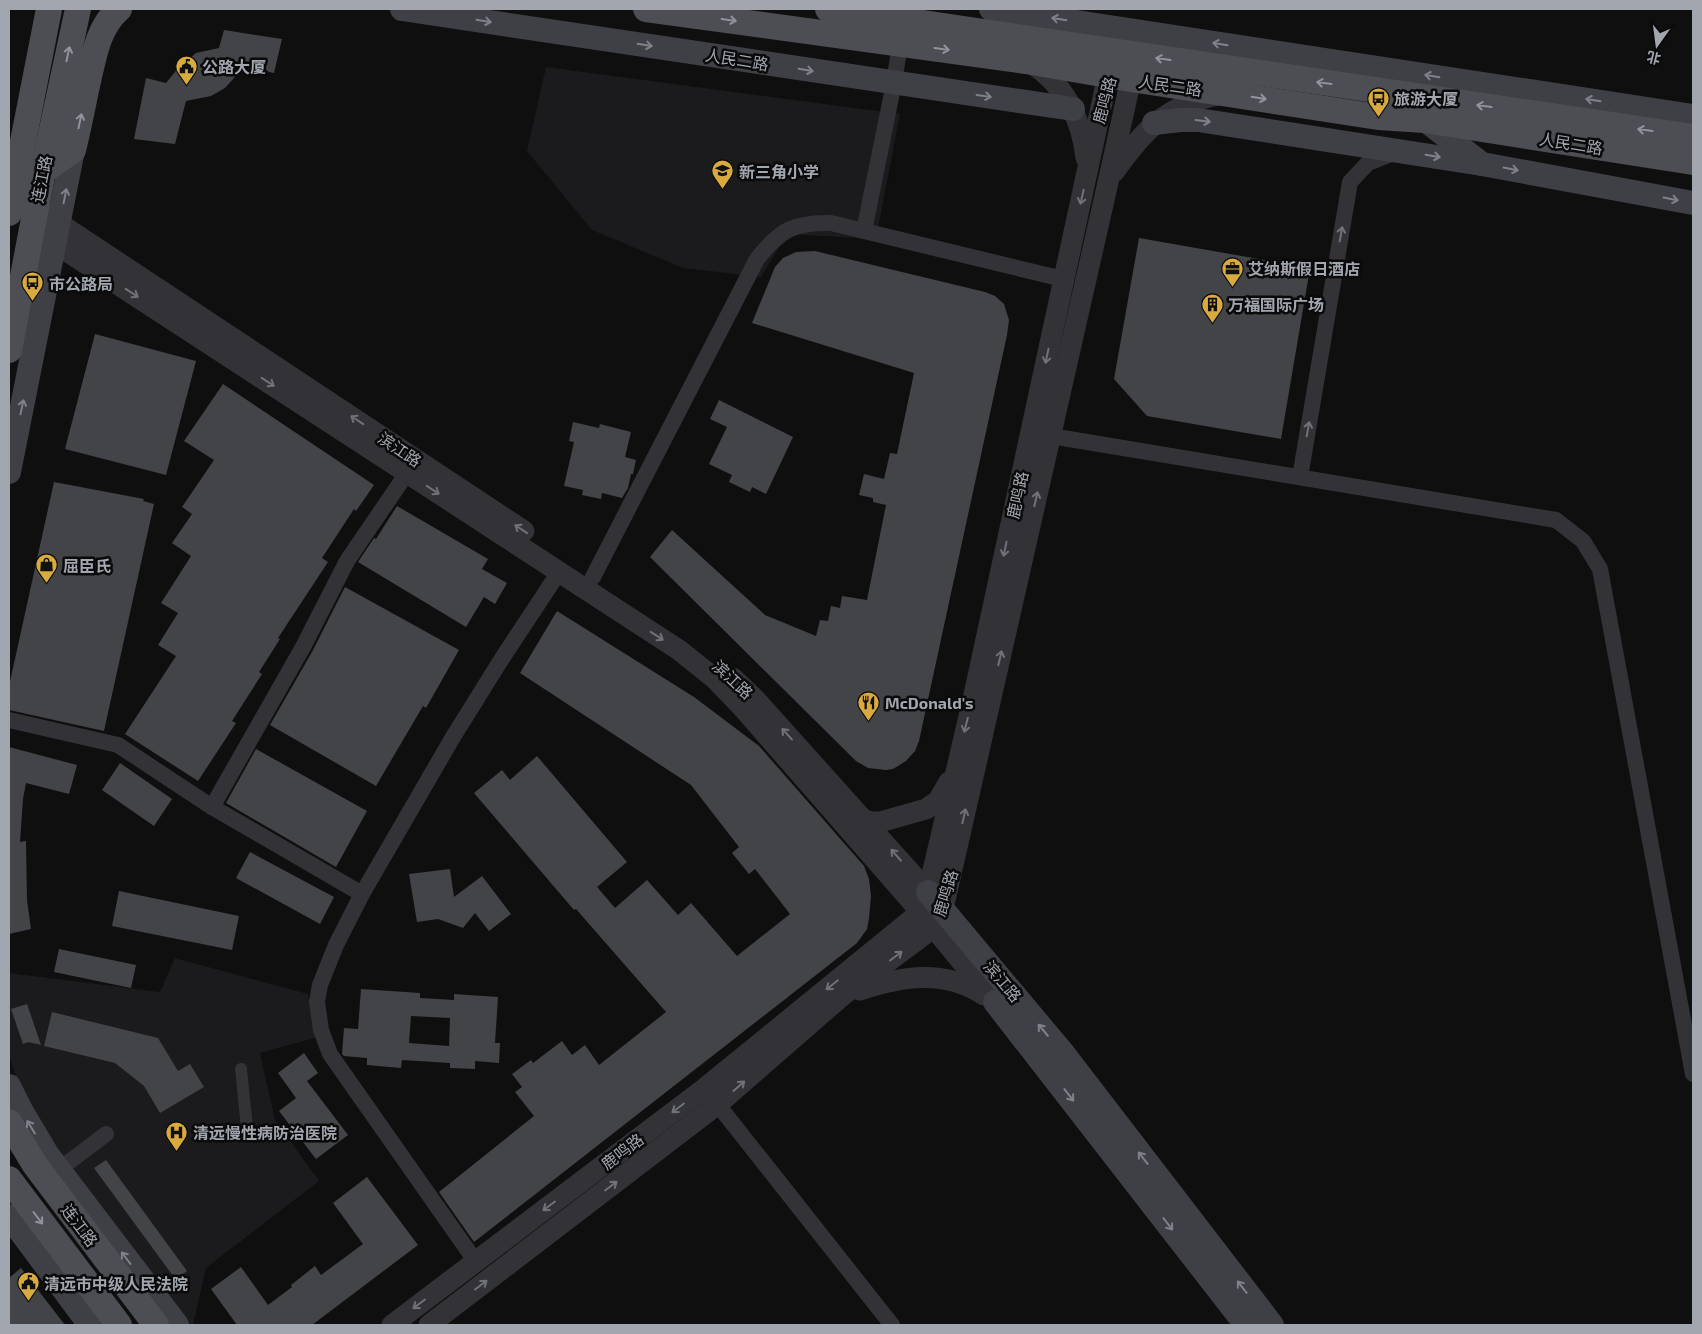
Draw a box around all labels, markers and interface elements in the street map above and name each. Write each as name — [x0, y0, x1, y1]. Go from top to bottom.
one-way arrow — [1052, 14, 1068, 24]
one-way arrow — [721, 15, 737, 25]
one-way arrow — [476, 17, 492, 27]
north arrow — [1632, 20, 1682, 70]
one-way arrow — [1212, 38, 1228, 48]
one-way arrow — [637, 41, 653, 51]
street label: 人民二路 — [704, 45, 770, 73]
one-way arrow — [934, 45, 950, 55]
one-way arrow — [64, 47, 73, 63]
text: 北 — [1645, 48, 1663, 68]
one-way arrow — [1155, 53, 1171, 63]
public building icon: 公路大厦 — [174, 54, 198, 85]
place label: 公路大厦 — [202, 57, 266, 76]
one-way arrow — [797, 65, 813, 75]
street label: 人民二路 — [1137, 71, 1203, 99]
one-way arrow — [1425, 71, 1441, 81]
street label: 鹿鸣路 — [1089, 74, 1119, 126]
one-way arrow — [1316, 77, 1332, 87]
bus stop icon: 旅游大厦 — [1366, 86, 1390, 117]
place label: 旅游大厦 — [1394, 89, 1458, 108]
one-way arrow — [975, 91, 991, 101]
one-way arrow — [1250, 93, 1266, 103]
one-way arrow — [1586, 95, 1602, 105]
one-way arrow — [1477, 101, 1493, 111]
one-way arrow — [75, 114, 85, 130]
one-way arrow — [1194, 116, 1210, 126]
one-way arrow — [1637, 125, 1653, 135]
street label: 人民二路 — [1538, 129, 1604, 157]
one-way arrow — [1424, 151, 1440, 161]
street label: 连江路 — [27, 154, 55, 204]
school or university icon: 新三角小学 — [711, 159, 735, 190]
place label: 新三角小学 — [739, 162, 819, 181]
one-way arrow — [1503, 165, 1519, 175]
one-way arrow — [60, 188, 70, 204]
one-way arrow — [1077, 189, 1086, 205]
one-way arrow — [1663, 195, 1679, 204]
one-way arrow — [1336, 227, 1346, 243]
office icon: 艾纳斯假日酒店 — [1220, 256, 1244, 287]
place label: 艾纳斯假日酒店 — [1248, 259, 1360, 278]
bus stop icon: 市公路局 — [21, 271, 45, 302]
place label: 市公路局 — [49, 274, 113, 293]
one-way arrow — [124, 288, 138, 298]
building icon: 万福国际广场 — [1200, 292, 1224, 323]
place label: 万福国际广场 — [1228, 295, 1324, 314]
one-way arrow — [1042, 348, 1051, 364]
one-way arrow — [260, 377, 274, 387]
one-way arrow — [18, 399, 27, 415]
one-way arrow — [350, 415, 364, 425]
one-way arrow — [1303, 421, 1313, 437]
street label: 滨江路 — [375, 428, 425, 470]
street label: 鹿鸣路 — [1003, 470, 1031, 520]
one-way arrow — [426, 485, 440, 495]
one-way arrow — [1032, 492, 1041, 508]
one-way arrow — [514, 524, 528, 534]
one-way arrow — [1000, 541, 1009, 557]
shop icon: 屈臣氏 — [35, 553, 59, 584]
place label: 屈臣氏 — [63, 556, 111, 575]
one-way arrow — [650, 631, 664, 641]
one-way arrow — [996, 650, 1005, 666]
street label: 滨江路 — [709, 656, 757, 702]
restaurant icon: McDonald's — [857, 690, 881, 721]
place label: McDonald's — [885, 693, 974, 712]
one-way arrow — [961, 716, 971, 732]
one-way arrow — [781, 728, 793, 741]
one-way arrow — [960, 809, 969, 825]
one-way arrow — [891, 849, 902, 862]
street label: 鹿鸣路 — [929, 867, 961, 919]
one-way arrow — [889, 950, 902, 961]
street label: 滨江路 — [980, 957, 1026, 1005]
one-way arrow — [826, 979, 839, 990]
one-way arrow — [1038, 1023, 1049, 1036]
one-way arrow — [732, 1080, 745, 1092]
one-way arrow — [1063, 1088, 1074, 1101]
one-way arrow — [672, 1103, 685, 1114]
one-way arrow — [25, 1120, 35, 1134]
hospital icon: 清远慢性病防治医院 — [165, 1120, 189, 1151]
place label: 清远慢性病防治医院 — [193, 1123, 337, 1142]
street label: 鹿鸣路 — [597, 1129, 647, 1173]
one-way arrow — [1138, 1152, 1149, 1165]
one-way arrow — [604, 1181, 617, 1192]
street label: 连江路 — [58, 1200, 102, 1250]
one-way arrow — [543, 1201, 556, 1212]
one-way arrow — [33, 1211, 43, 1225]
one-way arrow — [1163, 1217, 1173, 1231]
one-way arrow — [121, 1251, 131, 1265]
public building icon: 清远市中级人民法院 — [16, 1271, 40, 1302]
place label: 清远市中级人民法院 — [44, 1274, 188, 1293]
one-way arrow — [475, 1280, 488, 1291]
one-way arrow — [1237, 1281, 1248, 1294]
one-way arrow — [413, 1299, 426, 1310]

